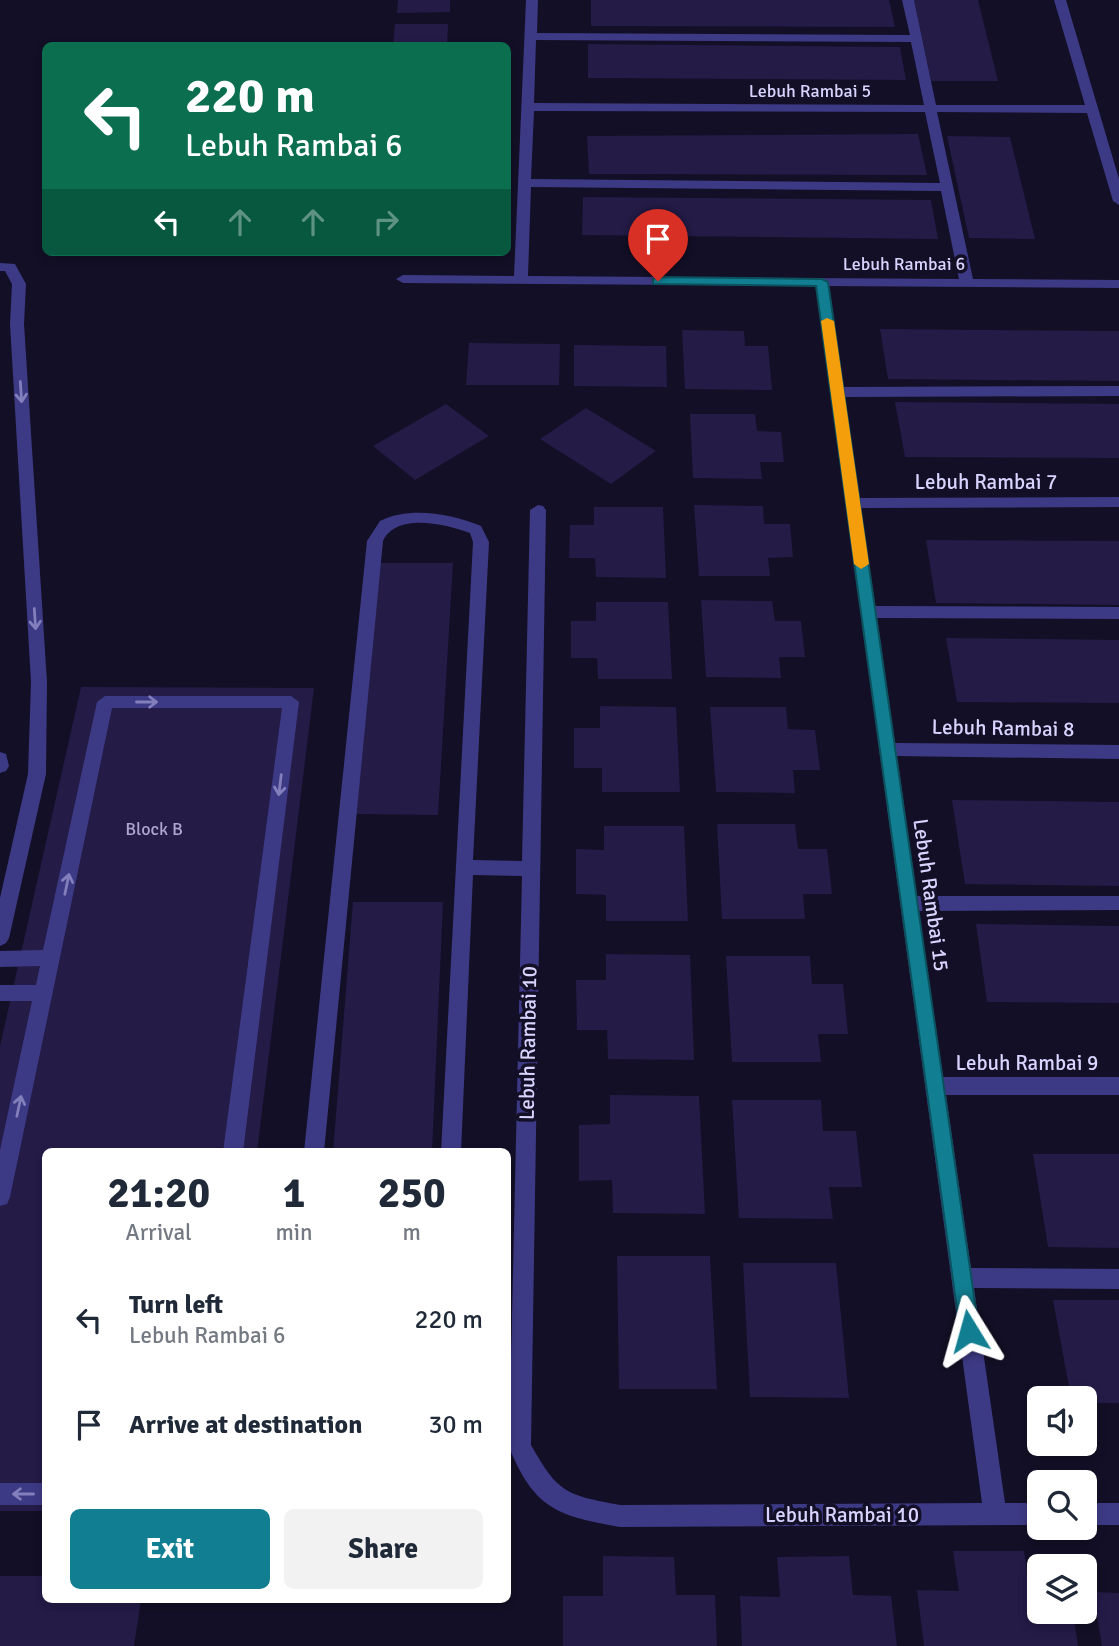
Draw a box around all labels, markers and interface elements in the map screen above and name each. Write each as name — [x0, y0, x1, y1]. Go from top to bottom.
text: 220 m — [185, 66, 315, 126]
icon: left — [70, 70, 161, 161]
street label: Lebuh Rambai 5 — [749, 80, 871, 102]
text: Lebuh Rambai 6 — [185, 126, 403, 165]
icon: left — [148, 203, 186, 241]
icon: ahead — [221, 203, 259, 241]
icon: ahead — [294, 203, 332, 241]
icon: right — [367, 203, 405, 241]
pin — [628, 209, 688, 281]
icon: arrive — [639, 220, 677, 258]
street label: Lebuh Rambai 6 — [843, 253, 965, 275]
one-way arrow — [15, 381, 28, 403]
street label: Lebuh Rambai 7 — [915, 469, 1057, 495]
one-way arrow — [29, 608, 42, 630]
one-way arrow — [135, 695, 158, 709]
street label: Lebuh Rambai 8 — [931, 714, 1075, 742]
one-way arrow — [273, 773, 286, 796]
street label: Lebuh Rambai 15 — [907, 817, 955, 973]
house number: Block B — [125, 818, 183, 840]
one-way arrow — [60, 873, 74, 896]
street label: Lebuh Rambai 10 — [514, 966, 542, 1120]
street label: Lebuh Rambai 9 — [956, 1050, 1098, 1076]
one-way arrow — [13, 1095, 27, 1118]
text: 21:20 — [107, 1168, 210, 1219]
text: 1 — [283, 1168, 305, 1219]
text: 250 — [378, 1168, 446, 1219]
text: Arrival — [126, 1218, 192, 1247]
text: min — [275, 1218, 313, 1247]
text: m — [403, 1218, 421, 1247]
text: Turn left — [129, 1289, 223, 1321]
position arrow — [932, 1294, 1006, 1368]
icon: left — [70, 1301, 108, 1339]
text: 220 m — [414, 1304, 483, 1336]
text: Lebuh Rambai 6 — [129, 1321, 285, 1350]
map controls — [1027, 1386, 1097, 1624]
button: sound — [1027, 1386, 1097, 1456]
icon: arrive — [70, 1406, 108, 1444]
text: Arrive at destination — [129, 1409, 362, 1441]
text: 30 m — [428, 1409, 483, 1441]
button: search — [1027, 1470, 1097, 1540]
one-way arrow — [12, 1487, 35, 1501]
street label: Lebuh Rambai 10 — [765, 1502, 919, 1528]
button: Exit — [70, 1509, 270, 1589]
button: Share — [284, 1509, 483, 1589]
button: layers — [1027, 1554, 1097, 1624]

